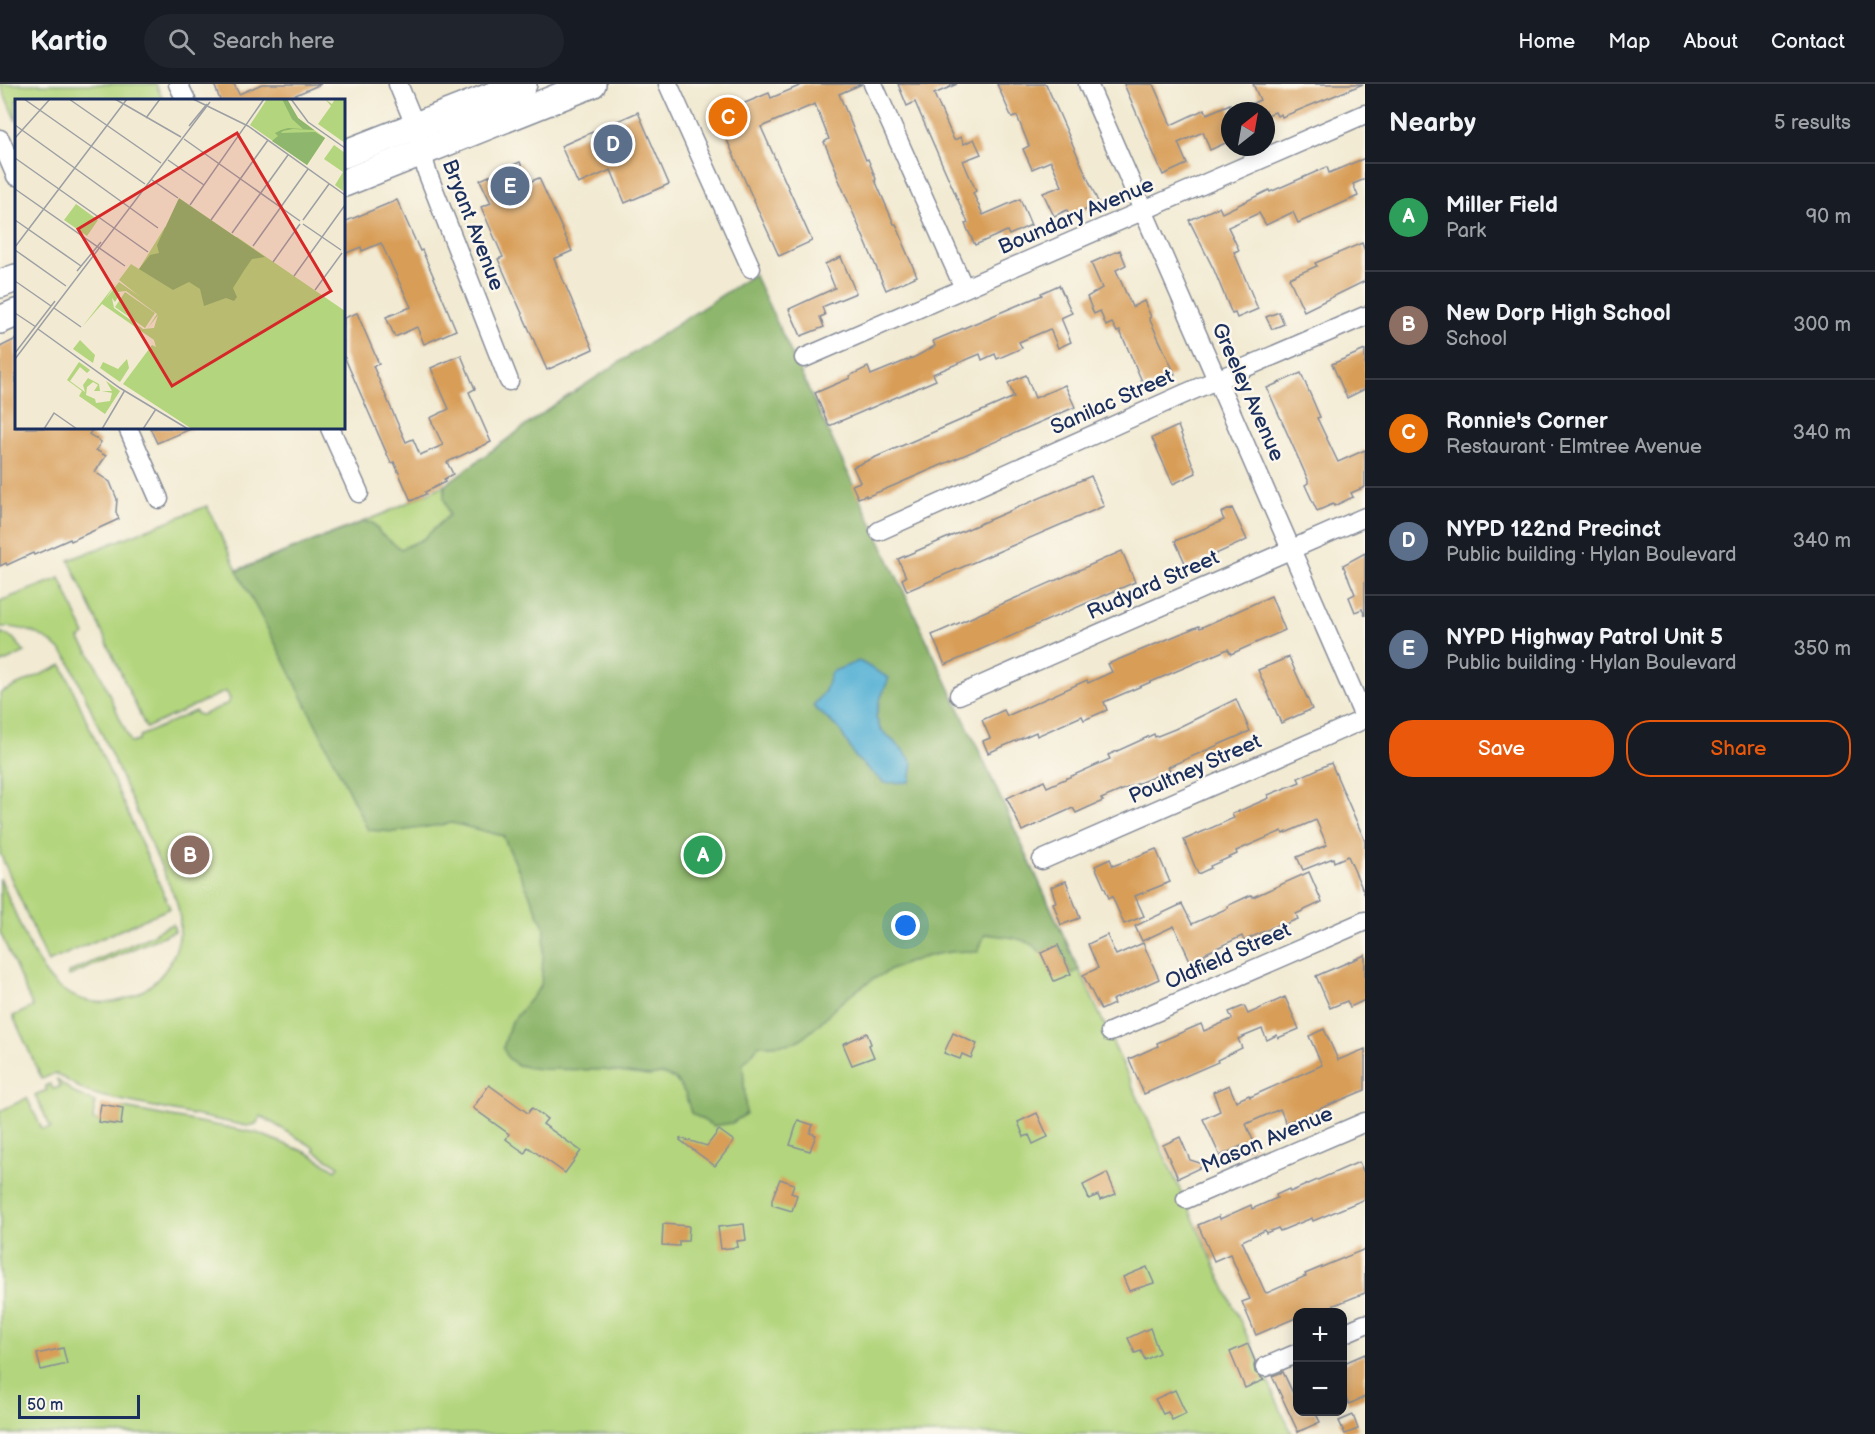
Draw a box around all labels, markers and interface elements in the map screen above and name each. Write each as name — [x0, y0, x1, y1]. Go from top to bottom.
search box — [144, 14, 564, 68]
text: Kartio — [30, 25, 108, 58]
icon: search — [165, 25, 198, 58]
text: Search here — [213, 28, 335, 55]
text: Home — [1518, 29, 1575, 54]
text: Map — [1608, 29, 1650, 54]
text: About — [1683, 29, 1738, 54]
text: Contact — [1771, 29, 1845, 54]
pin: C — [708, 94, 748, 140]
inset map — [15, 99, 345, 429]
north arrow — [1221, 102, 1275, 156]
text: Nearby — [1389, 108, 1476, 139]
text: 5 results — [1774, 111, 1851, 135]
pin: D — [594, 122, 632, 166]
street label: Bryant Avenue — [437, 156, 509, 294]
pin: E — [490, 164, 530, 208]
street label: Boundary Avenue — [994, 172, 1158, 260]
text: Miller Field — [1446, 192, 1558, 219]
text: A — [1402, 205, 1415, 229]
text: 90 m — [1806, 205, 1851, 229]
text: Park — [1446, 219, 1486, 243]
text: New Dorp High School — [1446, 300, 1671, 327]
text: B — [1401, 313, 1416, 337]
text: 300 m — [1793, 313, 1851, 337]
street label: Greeley Avenue — [1206, 319, 1290, 465]
text: School — [1446, 327, 1507, 351]
street label: Sanilac Street — [1047, 364, 1178, 440]
text: Ronnie's Corner — [1446, 408, 1608, 435]
text: C — [1401, 421, 1416, 445]
text: 340 m — [1793, 421, 1851, 445]
text: Restaurant · Elmtree Avenue — [1446, 435, 1702, 459]
text: NYPD 122nd Precinct — [1446, 516, 1661, 543]
text: D — [1402, 529, 1415, 553]
text: 340 m — [1793, 529, 1851, 553]
text: Public building · Hylan Boulevard — [1446, 543, 1736, 567]
street label: Rudyard Street — [1083, 545, 1223, 625]
text: NYPD Highway Patrol Unit 5 — [1446, 624, 1723, 651]
text: E — [1402, 637, 1415, 661]
text: 350 m — [1794, 637, 1851, 661]
text: Public building · Hylan Boulevard — [1446, 651, 1736, 675]
button: Save — [1389, 720, 1614, 777]
button: Share — [1626, 720, 1851, 777]
street label: Poultney Street — [1125, 728, 1265, 809]
pin: B — [170, 832, 210, 878]
pin: A — [684, 832, 722, 878]
your location — [891, 911, 920, 940]
street label: Oldfield Street — [1161, 917, 1295, 995]
street label: Mason Avenue — [1198, 1101, 1336, 1179]
map controls — [1293, 1308, 1347, 1416]
button: + — [1293, 1308, 1347, 1362]
button: − — [1293, 1362, 1347, 1416]
scale bar — [18, 1392, 140, 1420]
text: 50 m — [27, 1396, 63, 1415]

